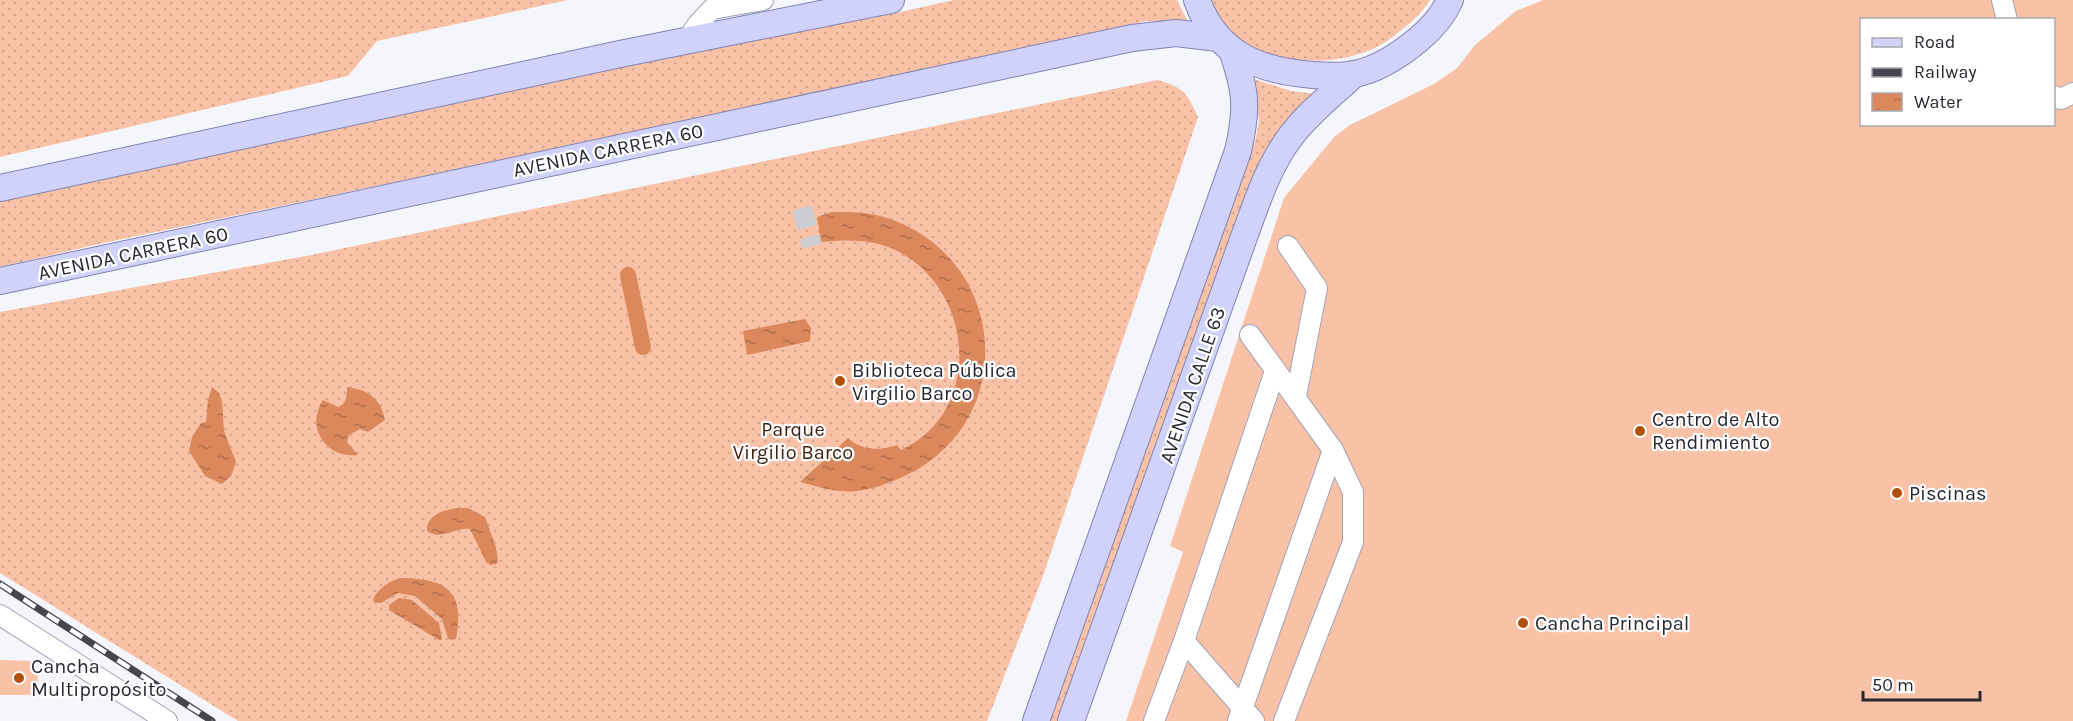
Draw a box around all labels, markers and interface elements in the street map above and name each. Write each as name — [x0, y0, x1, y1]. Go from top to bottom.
legend — [1860, 18, 2055, 126]
text: Road — [1914, 31, 1955, 53]
text: Railway — [1914, 61, 1977, 83]
text: Water — [1914, 91, 1962, 113]
street label: AVENIDA CARRERA 60 — [511, 119, 705, 182]
street label: AVENIDA CARRERA 60 — [36, 222, 230, 285]
street label: AVENIDA CALLE 63 — [1155, 304, 1230, 466]
place label: Biblioteca Pública Virgilio Barco — [852, 359, 1017, 405]
marker: Biblioteca Pública Virgilio Barco — [833, 374, 847, 388]
place label: Centro de Alto Rendimiento — [1652, 408, 1779, 454]
park label: Parque Virgilio Barco — [733, 418, 853, 464]
marker: Centro de Alto Rendimiento — [1633, 424, 1647, 438]
place label: Piscinas — [1909, 482, 1986, 505]
marker: Piscinas — [1890, 486, 1904, 500]
place label: Cancha Principal — [1535, 612, 1689, 635]
marker: Cancha Principal — [1516, 616, 1530, 630]
place label: Cancha Multipropósito — [31, 655, 167, 701]
scale bar — [1863, 664, 1980, 702]
marker: Cancha Multipropósito — [12, 671, 26, 685]
text: 50 m — [1872, 674, 1914, 696]

